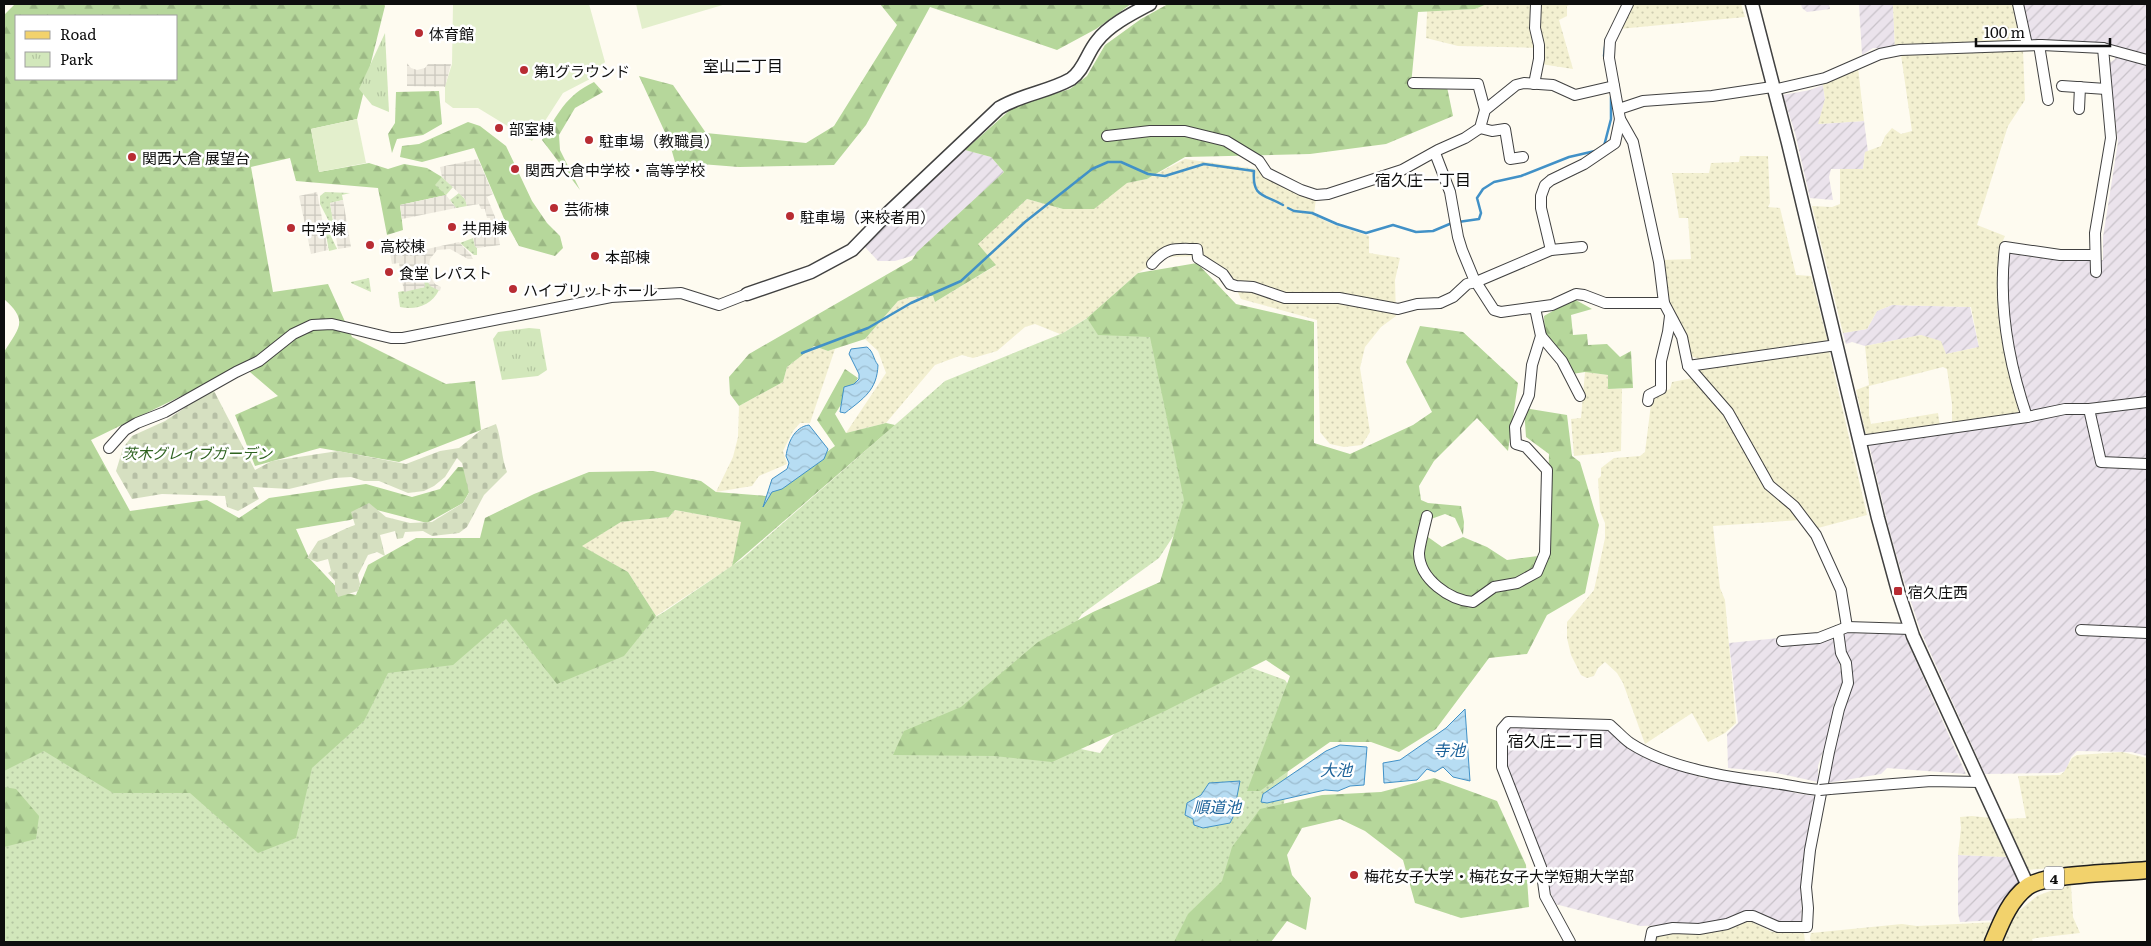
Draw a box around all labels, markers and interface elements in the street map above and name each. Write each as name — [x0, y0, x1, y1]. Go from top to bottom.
legend — [15, 15, 178, 80]
scale bar — [1976, 15, 2110, 47]
text: 100 m — [1984, 20, 2025, 43]
text: Road — [60, 22, 96, 45]
place label: 体育館 — [429, 22, 474, 45]
marker: 体育館 — [413, 27, 425, 39]
text: Park — [60, 47, 94, 70]
district label: 室山二丁目 — [703, 53, 783, 77]
place label: 第1グラウンド — [534, 59, 630, 82]
marker: 第1グラウンド — [518, 64, 530, 76]
place label: 部室棟 — [509, 117, 554, 140]
marker: 部室棟 — [493, 122, 505, 134]
place label: 駐車場（教職員） — [599, 129, 719, 152]
marker: 駐車場（教職員） — [583, 134, 595, 146]
place label: 関西大倉 展望台 — [142, 146, 250, 169]
marker: 関西大倉 展望台 — [126, 151, 138, 163]
place label: 関西大倉中学校・高等学校 — [525, 158, 705, 181]
marker: 関西大倉中学校・高等学校 — [509, 163, 521, 175]
district label: 宿久庄一丁目 — [1375, 167, 1471, 191]
place label: 芸術棟 — [564, 197, 609, 220]
marker: 芸術棟 — [548, 202, 560, 214]
place label: 駐車場（来校者用） — [800, 205, 935, 228]
marker: 駐車場（来校者用） — [784, 210, 796, 222]
place label: 共用棟 — [462, 216, 507, 239]
place label: 中学棟 — [301, 217, 346, 240]
marker: 共用棟 — [446, 221, 458, 233]
marker: 中学棟 — [285, 222, 297, 234]
place label: 高校棟 — [380, 234, 425, 257]
marker: 高校棟 — [364, 239, 376, 251]
place label: 本部棟 — [605, 245, 650, 268]
marker: 本部棟 — [589, 250, 601, 262]
place label: 食堂 レパスト — [399, 261, 492, 284]
marker: 食堂 レパスト — [383, 266, 395, 278]
place label: ハイブリットホール — [523, 278, 658, 301]
marker: ハイブリットホール — [507, 283, 519, 295]
park label: 茨木グレイブガーデン — [122, 441, 273, 464]
place label: 宿久庄西 — [1908, 580, 1968, 603]
marker: 宿久庄西 — [1892, 585, 1904, 597]
district label: 宿久庄二丁目 — [1508, 728, 1604, 752]
water label: 寺池 — [1433, 737, 1467, 761]
water label: 大池 — [1320, 757, 1354, 781]
water label: 順道池 — [1193, 794, 1243, 818]
place label: 梅花女子大学・梅花女子大学短期大学部 — [1364, 864, 1634, 887]
road number: 4 — [2044, 866, 2064, 890]
marker: 梅花女子大学・梅花女子大学短期大学部 — [1348, 869, 1360, 881]

